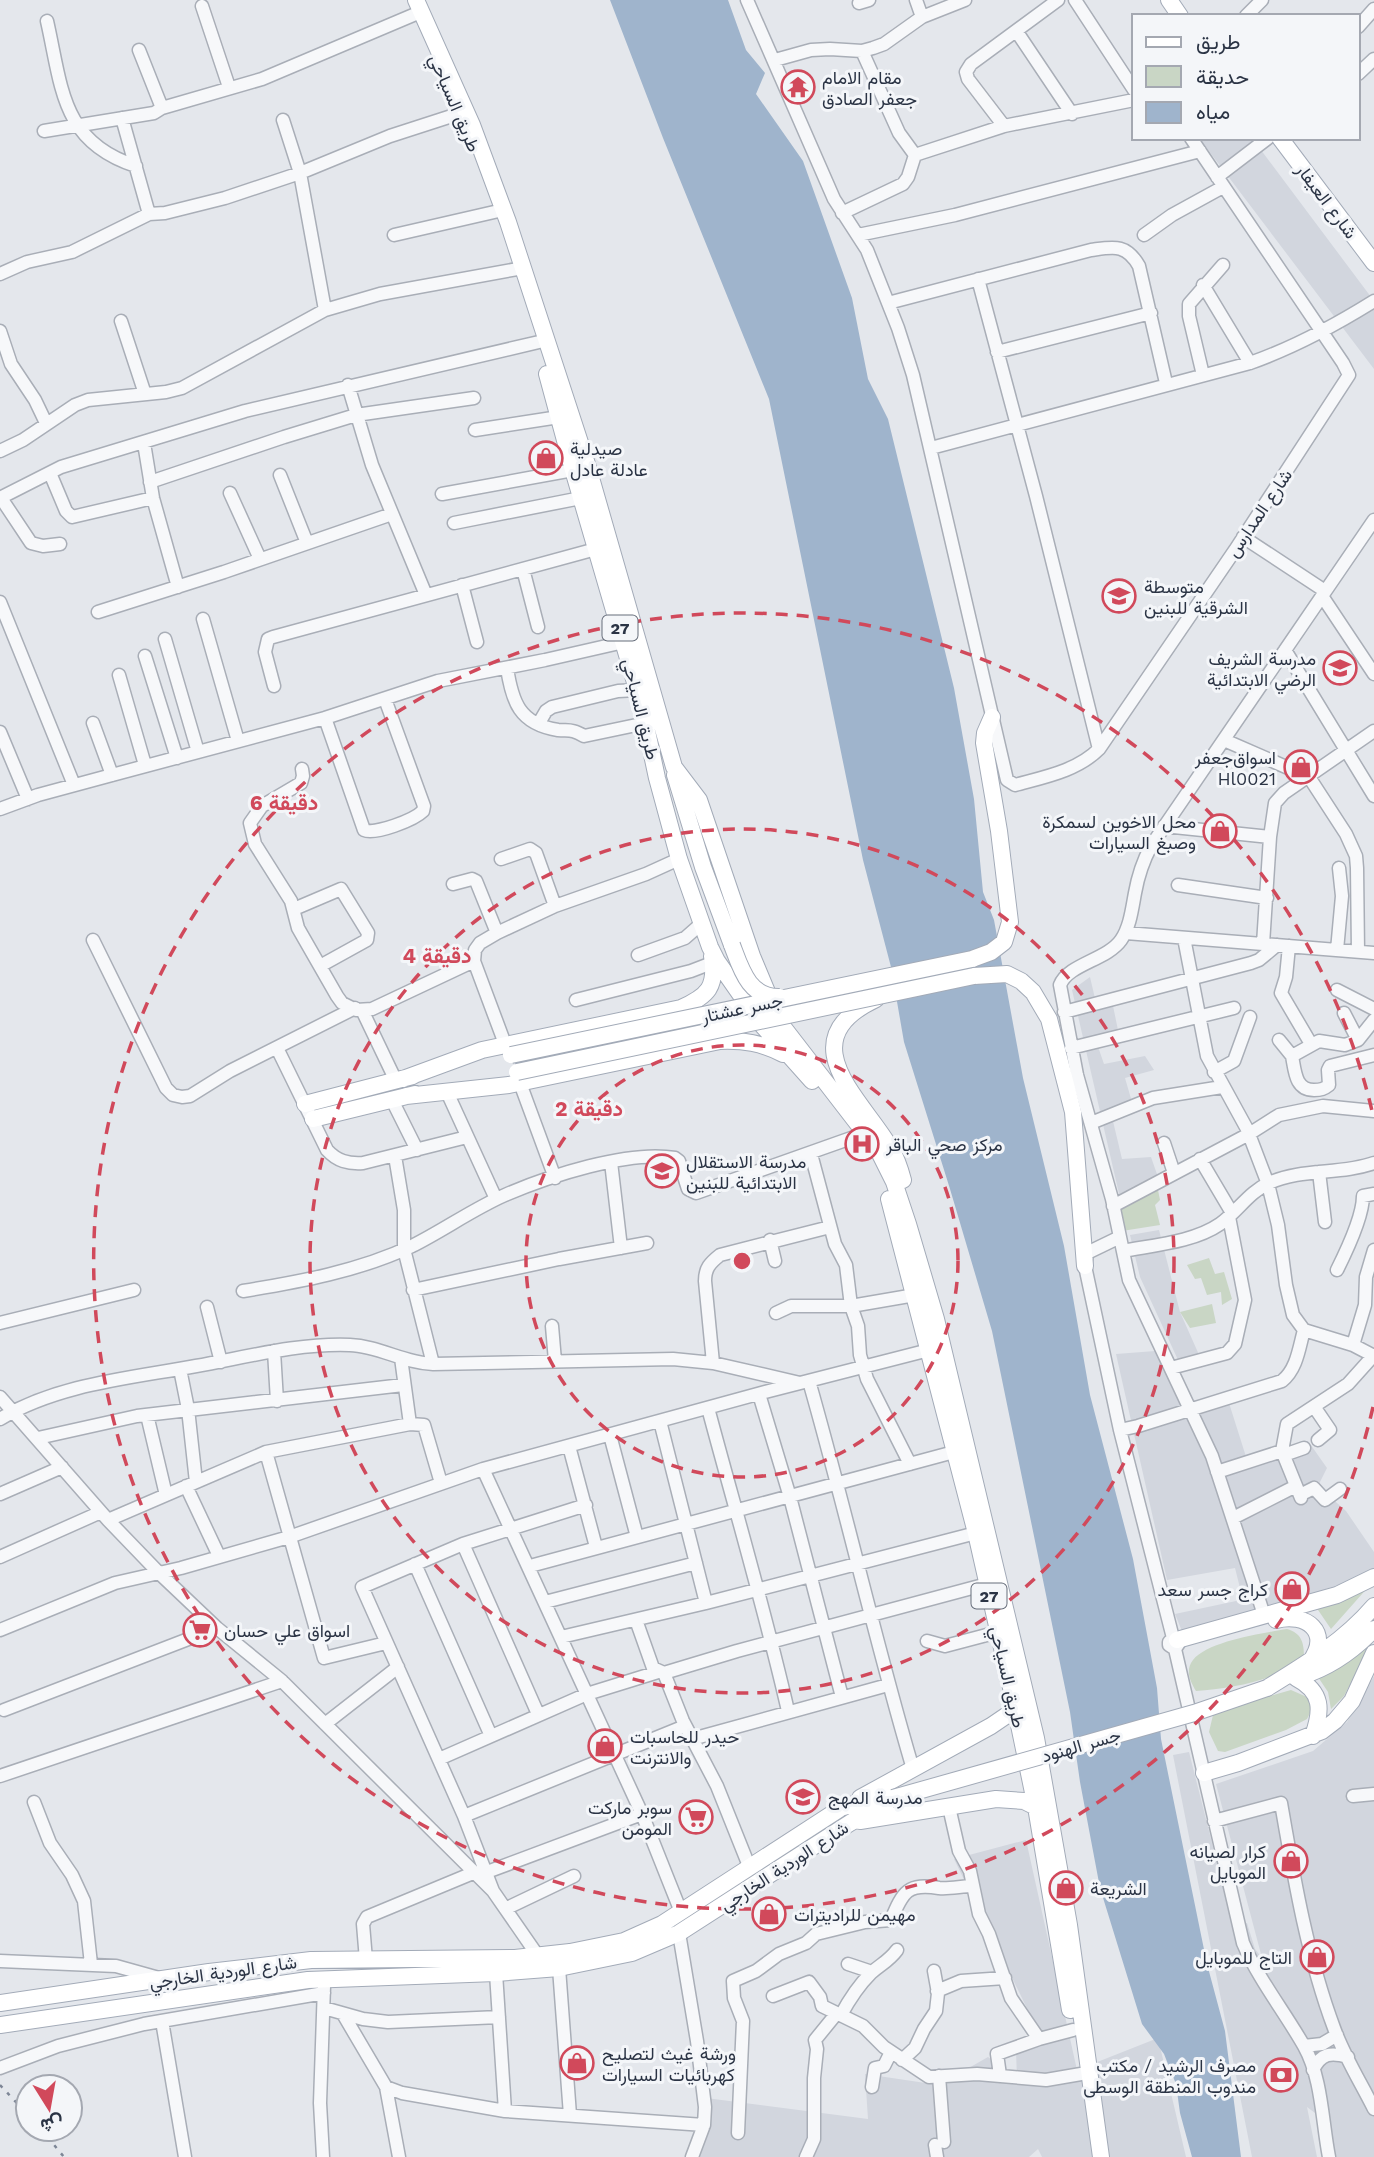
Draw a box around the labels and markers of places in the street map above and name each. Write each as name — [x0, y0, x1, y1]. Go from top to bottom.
place label: مقام الامام جعفر الصادق — [822, 67, 917, 110]
temple icon: مقام الامام جعفر الصادق — [779, 68, 817, 106]
place label: صيدلية عادلة عادل — [570, 438, 648, 481]
shop icon: صيدلية عادلة عادل — [527, 439, 565, 477]
place label: متوسطة الشرقية للبنين — [1144, 576, 1248, 619]
school or university icon: متوسطة الشرقية للبنين — [1100, 577, 1138, 615]
place label: مدرسة الشريف الرضي الابتدائية — [1207, 648, 1316, 695]
school or university icon: مدرسة الشريف الرضي الابتدائية — [1321, 649, 1359, 687]
place label: اسواق‌جعفر Hl0021 — [1194, 747, 1276, 789]
shop icon: اسواق‌جعفر Hl0021 — [1282, 748, 1320, 786]
place label: محل الاخوين لسمكرة وصبغ السيارات — [1042, 811, 1196, 855]
shop icon: محل الاخوين لسمكرة وصبغ السيارات — [1201, 812, 1239, 850]
hospital icon: مركز صحي الباقر — [843, 1125, 881, 1163]
place label: مركز صحي الباقر — [885, 1134, 1003, 1160]
place label: مدرسة الاستقلال الابتدائية للبنين — [686, 1151, 806, 1194]
school or university icon: مدرسة الاستقلال الابتدائية للبنين — [643, 1152, 681, 1190]
centre of rings — [730, 1249, 754, 1273]
shop icon: كراج جسر سعد — [1273, 1570, 1311, 1608]
place label: كراج جسر سعد — [1158, 1579, 1268, 1602]
supermarket icon: اسواق علي حسان — [181, 1611, 219, 1649]
place label: اسواق علي حسان — [224, 1620, 350, 1646]
place label: حيدر للحاسبات والانترنت — [630, 1726, 739, 1769]
shop icon: حيدر للحاسبات والانترنت — [586, 1727, 624, 1765]
school or university icon: مدرسة المهج — [784, 1778, 822, 1816]
place label: مدرسة المهج — [828, 1787, 923, 1810]
place label: سوبر ماركت المومن — [588, 1797, 672, 1840]
supermarket icon: سوبر ماركت المومن — [677, 1798, 715, 1836]
place label: كرار لصيانه الموبايل — [1189, 1841, 1266, 1884]
shop icon: كرار لصيانه الموبايل — [1272, 1842, 1310, 1880]
shop icon: الشريعة — [1047, 1869, 1085, 1907]
place label: الشريعة — [1090, 1878, 1147, 1900]
shop icon: مهيمن للراديترات — [750, 1895, 788, 1933]
place label: مهيمن للراديترات — [794, 1904, 916, 1926]
shop icon: التاج للموبايل — [1298, 1938, 1336, 1976]
place label: التاج للموبايل — [1195, 1947, 1292, 1970]
place label: ورشة غيث لتصليح كهربائيات السيارات — [602, 2043, 736, 2086]
shop icon: ورشة غيث لتصليح كهربائيات السيارات — [558, 2044, 596, 2082]
place label: مصرف الرشيد / مكتب مندوب المنطقة الوسطى — [1083, 2055, 1256, 2098]
bank icon: مصرف الرشيد / مكتب مندوب المنطقة الوسطى — [1262, 2056, 1300, 2094]

